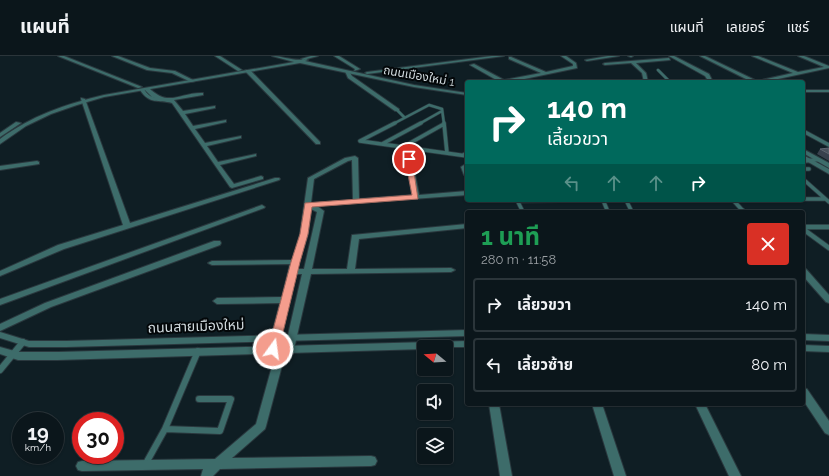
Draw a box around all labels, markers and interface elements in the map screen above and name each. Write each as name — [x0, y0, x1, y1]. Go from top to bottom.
text: แผนที่ — [20, 15, 70, 37]
text: แผนที่ — [670, 19, 704, 35]
text: เลเยอร์ — [726, 19, 765, 35]
text: แชร์ — [787, 19, 809, 35]
street label: ถนนเมืองใหม่ 1 — [382, 63, 456, 89]
text: 140 m — [547, 92, 627, 125]
icon: right — [481, 96, 533, 148]
text: เลี้ยวขวา — [547, 128, 608, 149]
pin — [392, 142, 426, 176]
icon: arrive — [398, 148, 420, 170]
icon: left — [561, 172, 583, 194]
icon: ahead — [603, 172, 625, 194]
icon: ahead — [645, 172, 667, 194]
icon: right — [687, 172, 709, 194]
text: 1 นาที — [481, 222, 540, 251]
button: close — [747, 223, 789, 265]
text: 280 m · 11:58 — [481, 252, 556, 267]
icon: right — [483, 294, 505, 316]
text: เลี้ยวขวา — [517, 296, 571, 314]
text: 140 m — [746, 296, 787, 314]
street label: ถนนสายเมืองใหม่ — [147, 316, 245, 336]
position arrow — [252, 328, 294, 370]
north arrow — [417, 340, 453, 376]
map controls — [417, 340, 453, 464]
icon: left — [483, 354, 505, 376]
text: เลี้ยวซ้าย — [517, 356, 573, 374]
text: 80 m — [751, 356, 787, 374]
button: sound — [417, 384, 453, 420]
speed limit sign: 30 — [72, 412, 124, 464]
text: 19 — [27, 421, 49, 445]
button: layers — [417, 428, 453, 464]
text: km/h — [25, 442, 51, 453]

